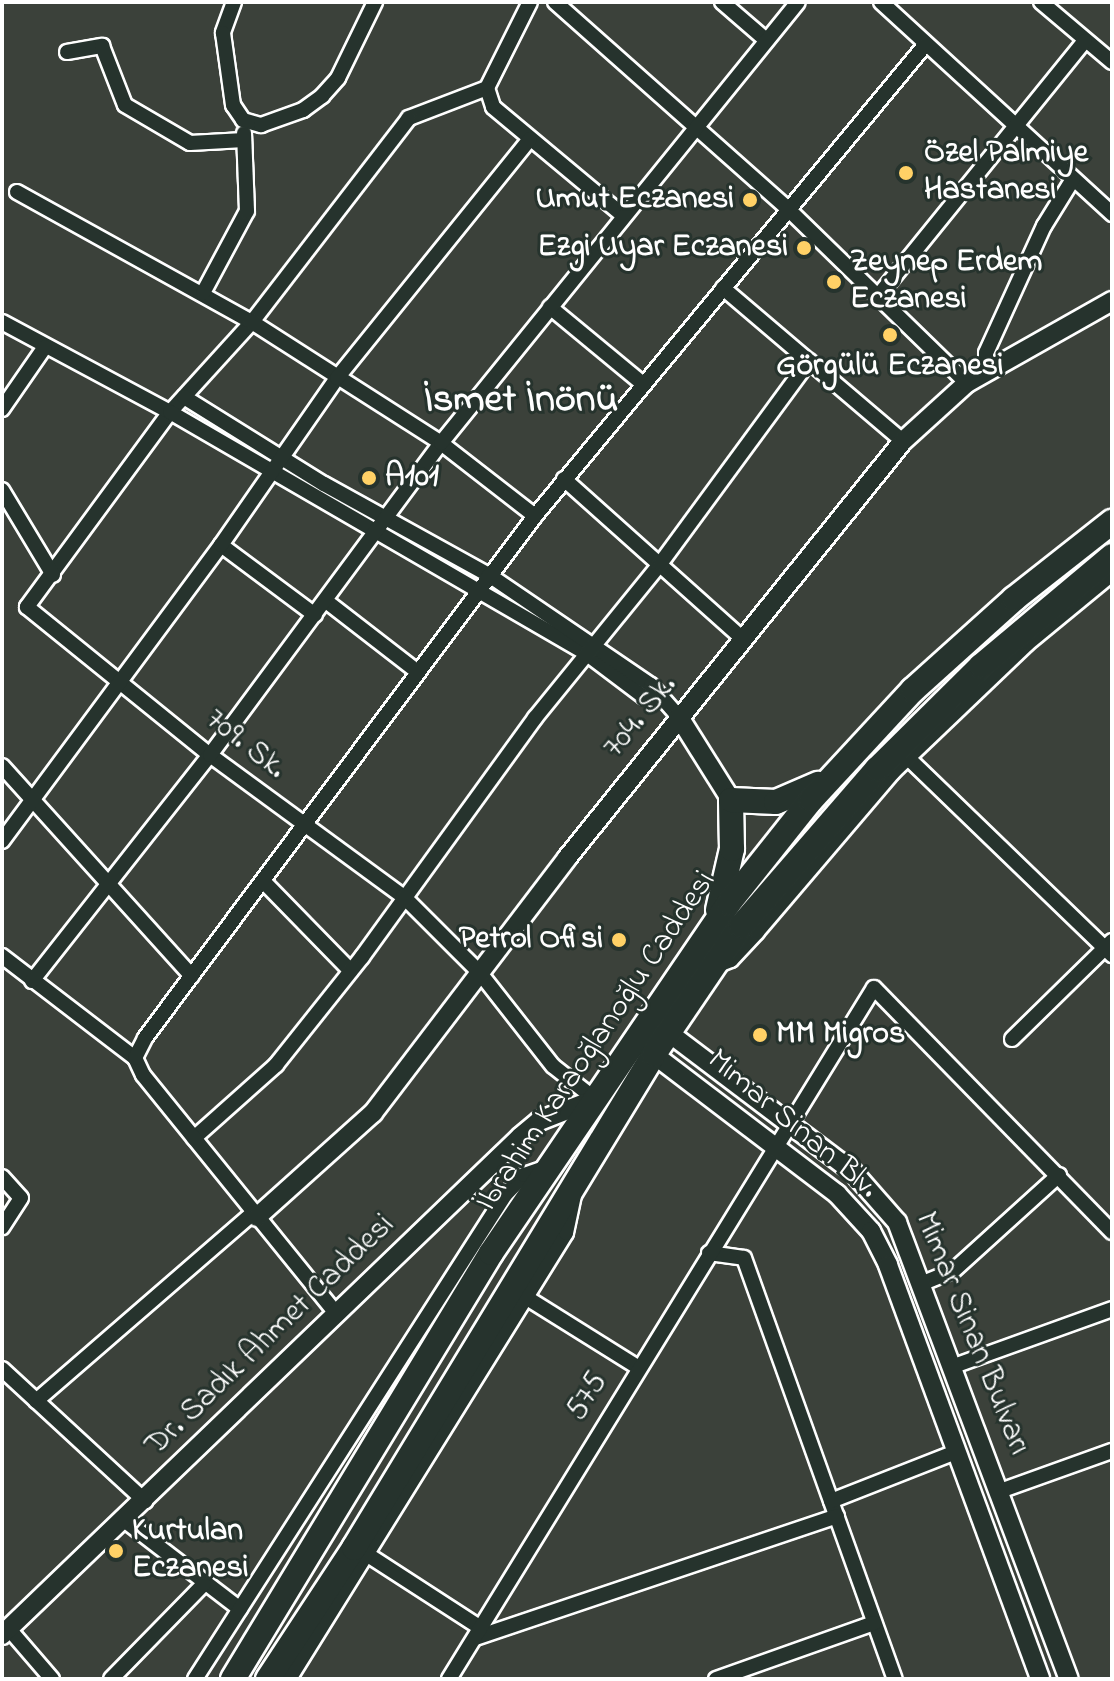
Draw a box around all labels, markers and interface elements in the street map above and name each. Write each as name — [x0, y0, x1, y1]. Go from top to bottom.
place label: Özel Palmiye Hastanesi — [924, 136, 1088, 211]
marker: Özel Palmiye Hastanesi — [895, 162, 917, 184]
place label: Umut Eczanesi — [536, 181, 734, 219]
marker: Umut Eczanesi — [741, 191, 759, 209]
place label: Ezgi Uyar Eczanesi — [537, 229, 788, 267]
marker: Ezgi Uyar Eczanesi — [795, 239, 813, 257]
place label: Zeynep Erdem Eczanesi — [850, 245, 1042, 320]
marker: Zeynep Erdem Eczanesi — [825, 273, 843, 291]
marker: Görgülü Eczanesi — [881, 326, 899, 344]
place label: Görgülü Eczanesi — [776, 348, 1004, 386]
district label: İsmet İnönü — [424, 377, 618, 425]
place label: A101 — [385, 459, 439, 497]
marker: A101 — [360, 469, 378, 487]
street label: 704. Sk. — [596, 668, 686, 766]
street label: 709. Sk. — [197, 701, 293, 789]
street label: İbrahim Karaoğlanoğlu Caddesi — [469, 865, 725, 1219]
place label: Petrol Ofisi — [459, 921, 603, 959]
marker: Petrol Ofisi — [610, 931, 628, 949]
place label: MM Migros — [776, 1016, 905, 1054]
marker: MM Migros — [751, 1026, 769, 1044]
street label: Mimar Sinan Blv. — [698, 1042, 886, 1208]
street label: Dr. Sadık Ahmet Caddesi — [138, 1207, 404, 1465]
street label: Mimar Sinan Bulvarı — [905, 1207, 1037, 1461]
street label: 575 — [559, 1366, 617, 1428]
place label: Kurtulan Eczanesi — [132, 1514, 248, 1589]
marker: Kurtulan Eczanesi — [107, 1542, 125, 1560]

